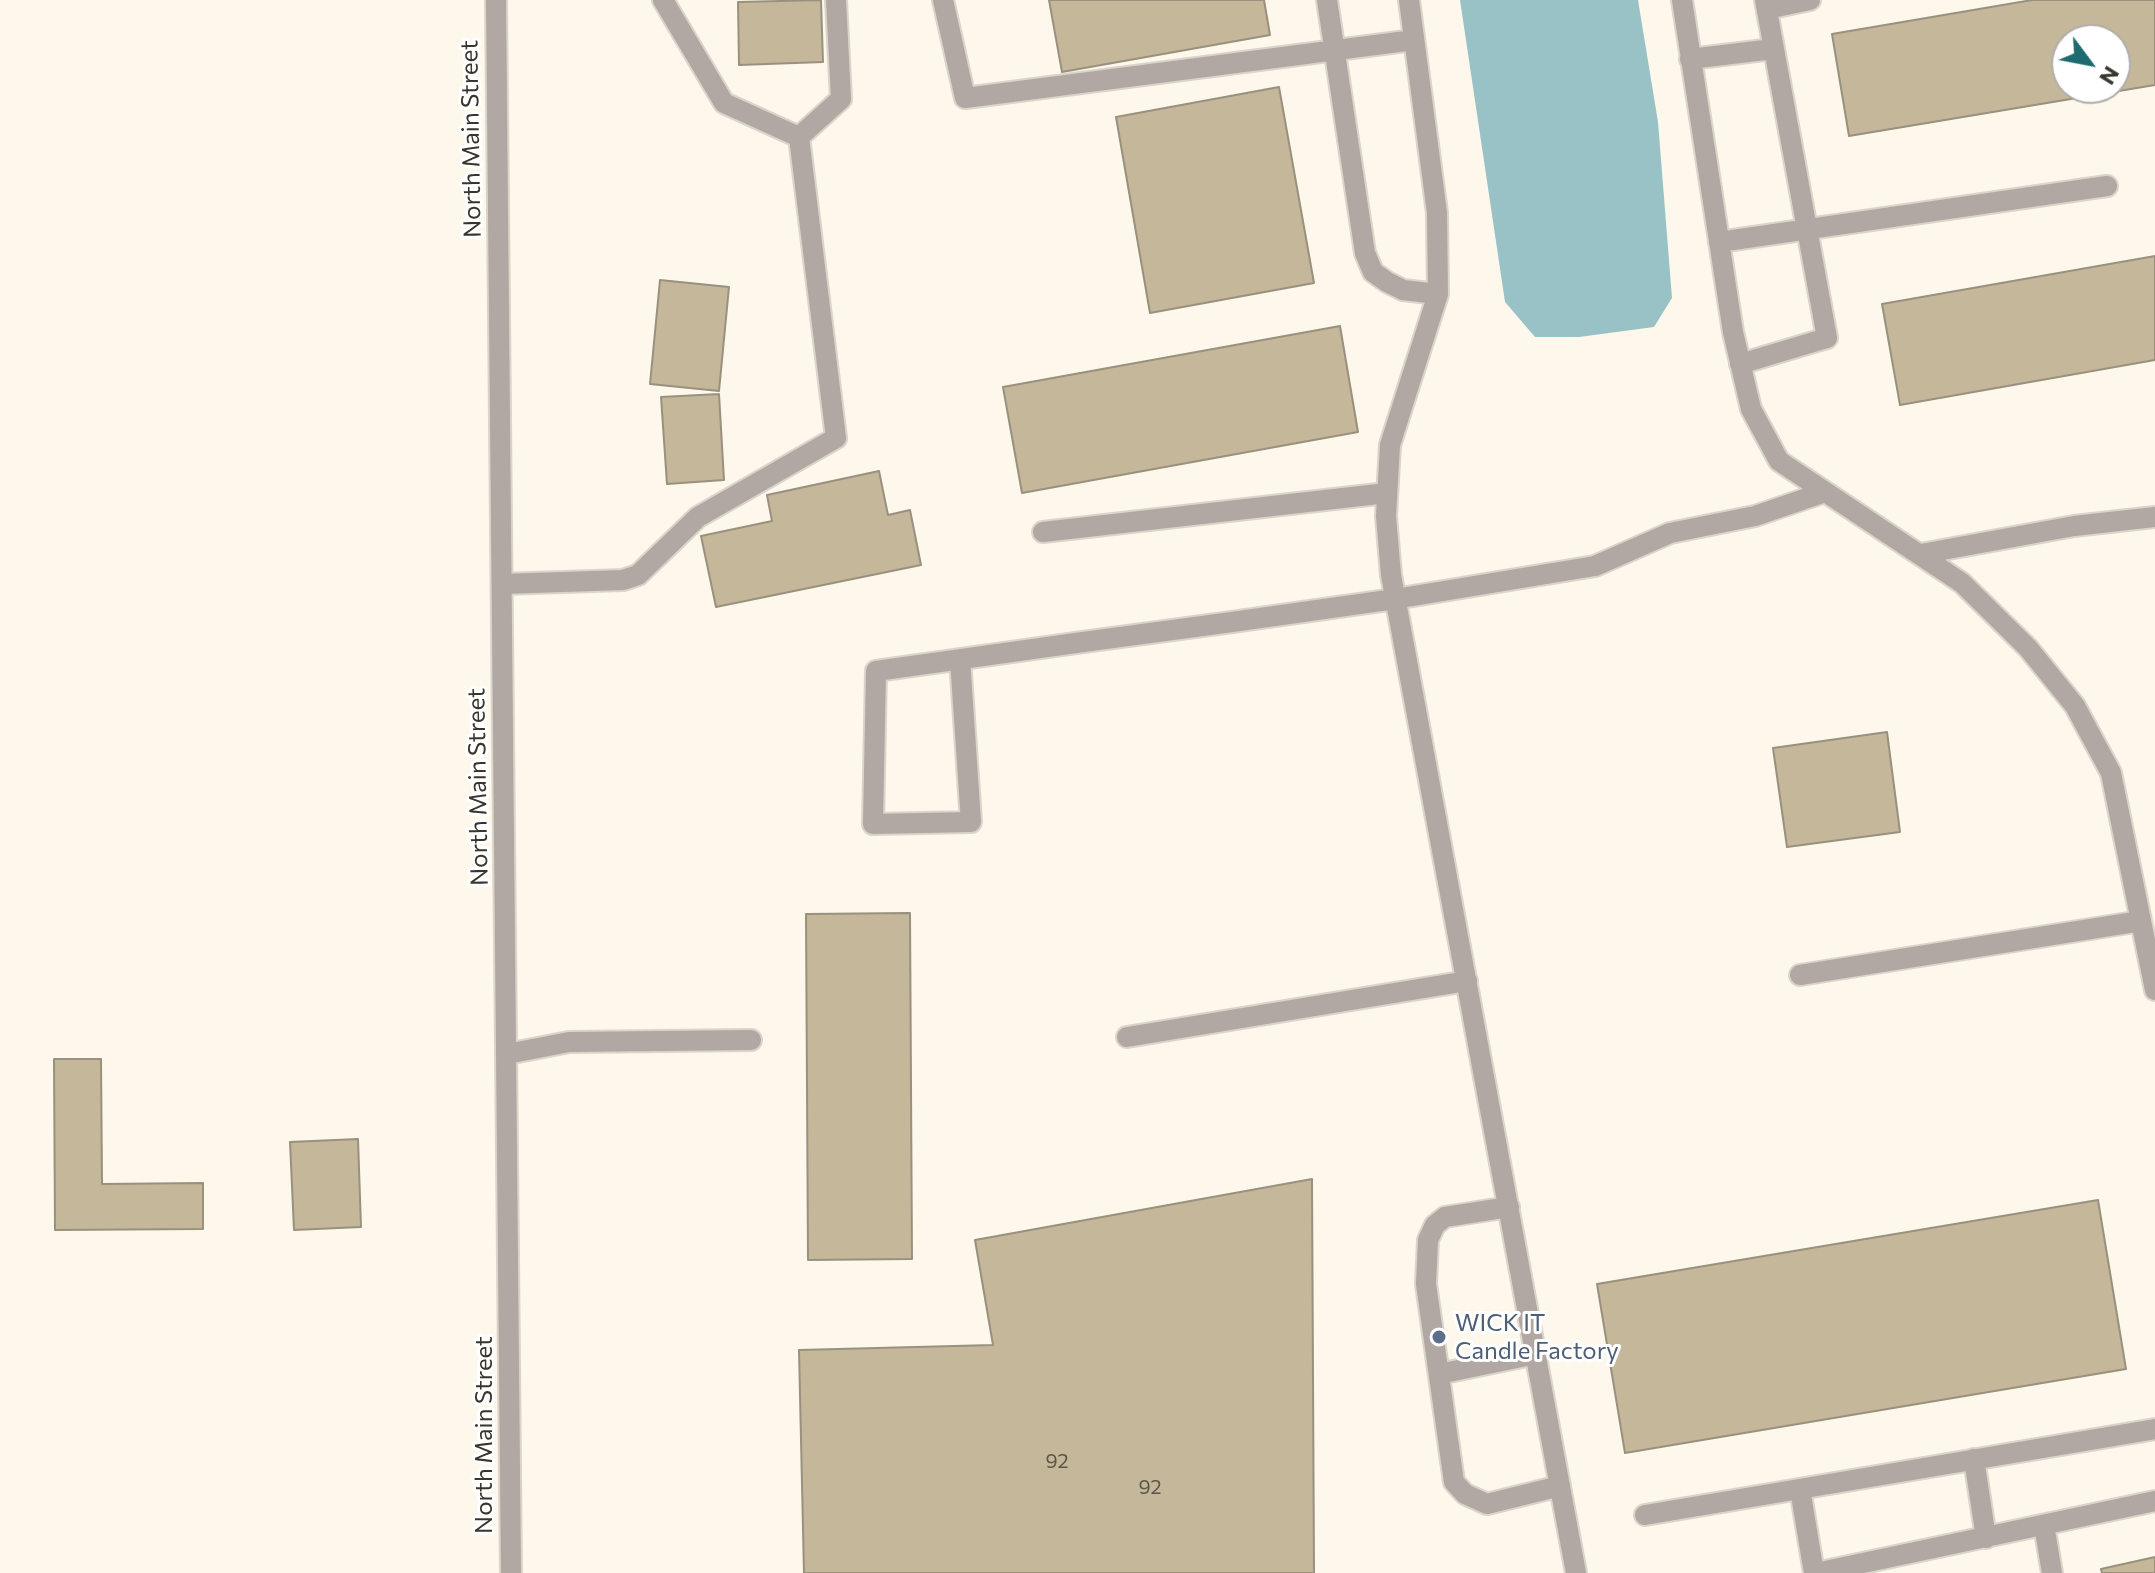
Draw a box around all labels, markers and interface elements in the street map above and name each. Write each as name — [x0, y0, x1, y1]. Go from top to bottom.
north arrow — [2051, 24, 2131, 104]
street label: North Main Street — [455, 40, 487, 238]
text: N — [2094, 62, 2126, 90]
street label: North Main Street — [462, 688, 494, 886]
place label: WICK IT Candle Factory — [1455, 1309, 1619, 1365]
marker: WICK IT Candle Factory — [1430, 1328, 1448, 1346]
street label: North Main Street — [470, 1336, 498, 1534]
house number: 92 — [1045, 1449, 1069, 1473]
house number: 92 — [1138, 1475, 1162, 1499]

